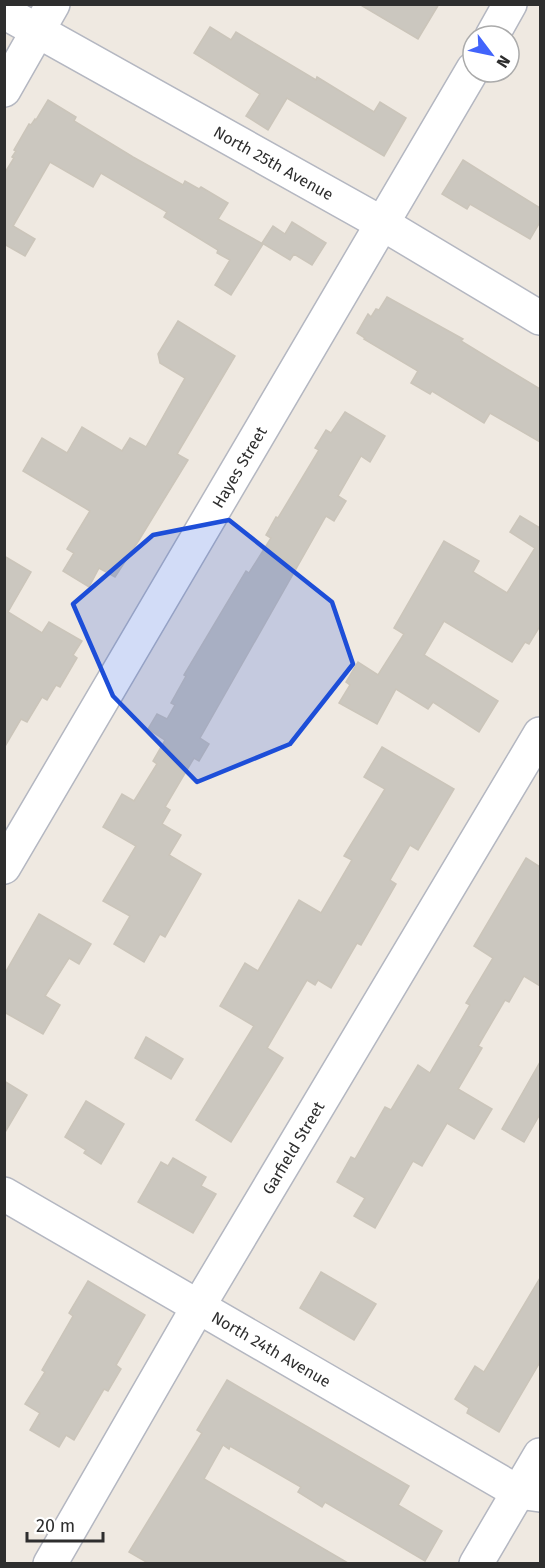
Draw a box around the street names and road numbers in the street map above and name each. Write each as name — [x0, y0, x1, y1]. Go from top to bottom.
street label: North 25th Avenue — [210, 122, 337, 204]
street label: Hayes Street — [208, 423, 270, 511]
street label: Garfield Street — [258, 1098, 328, 1198]
street label: North 24th Avenue — [208, 1307, 334, 1391]

